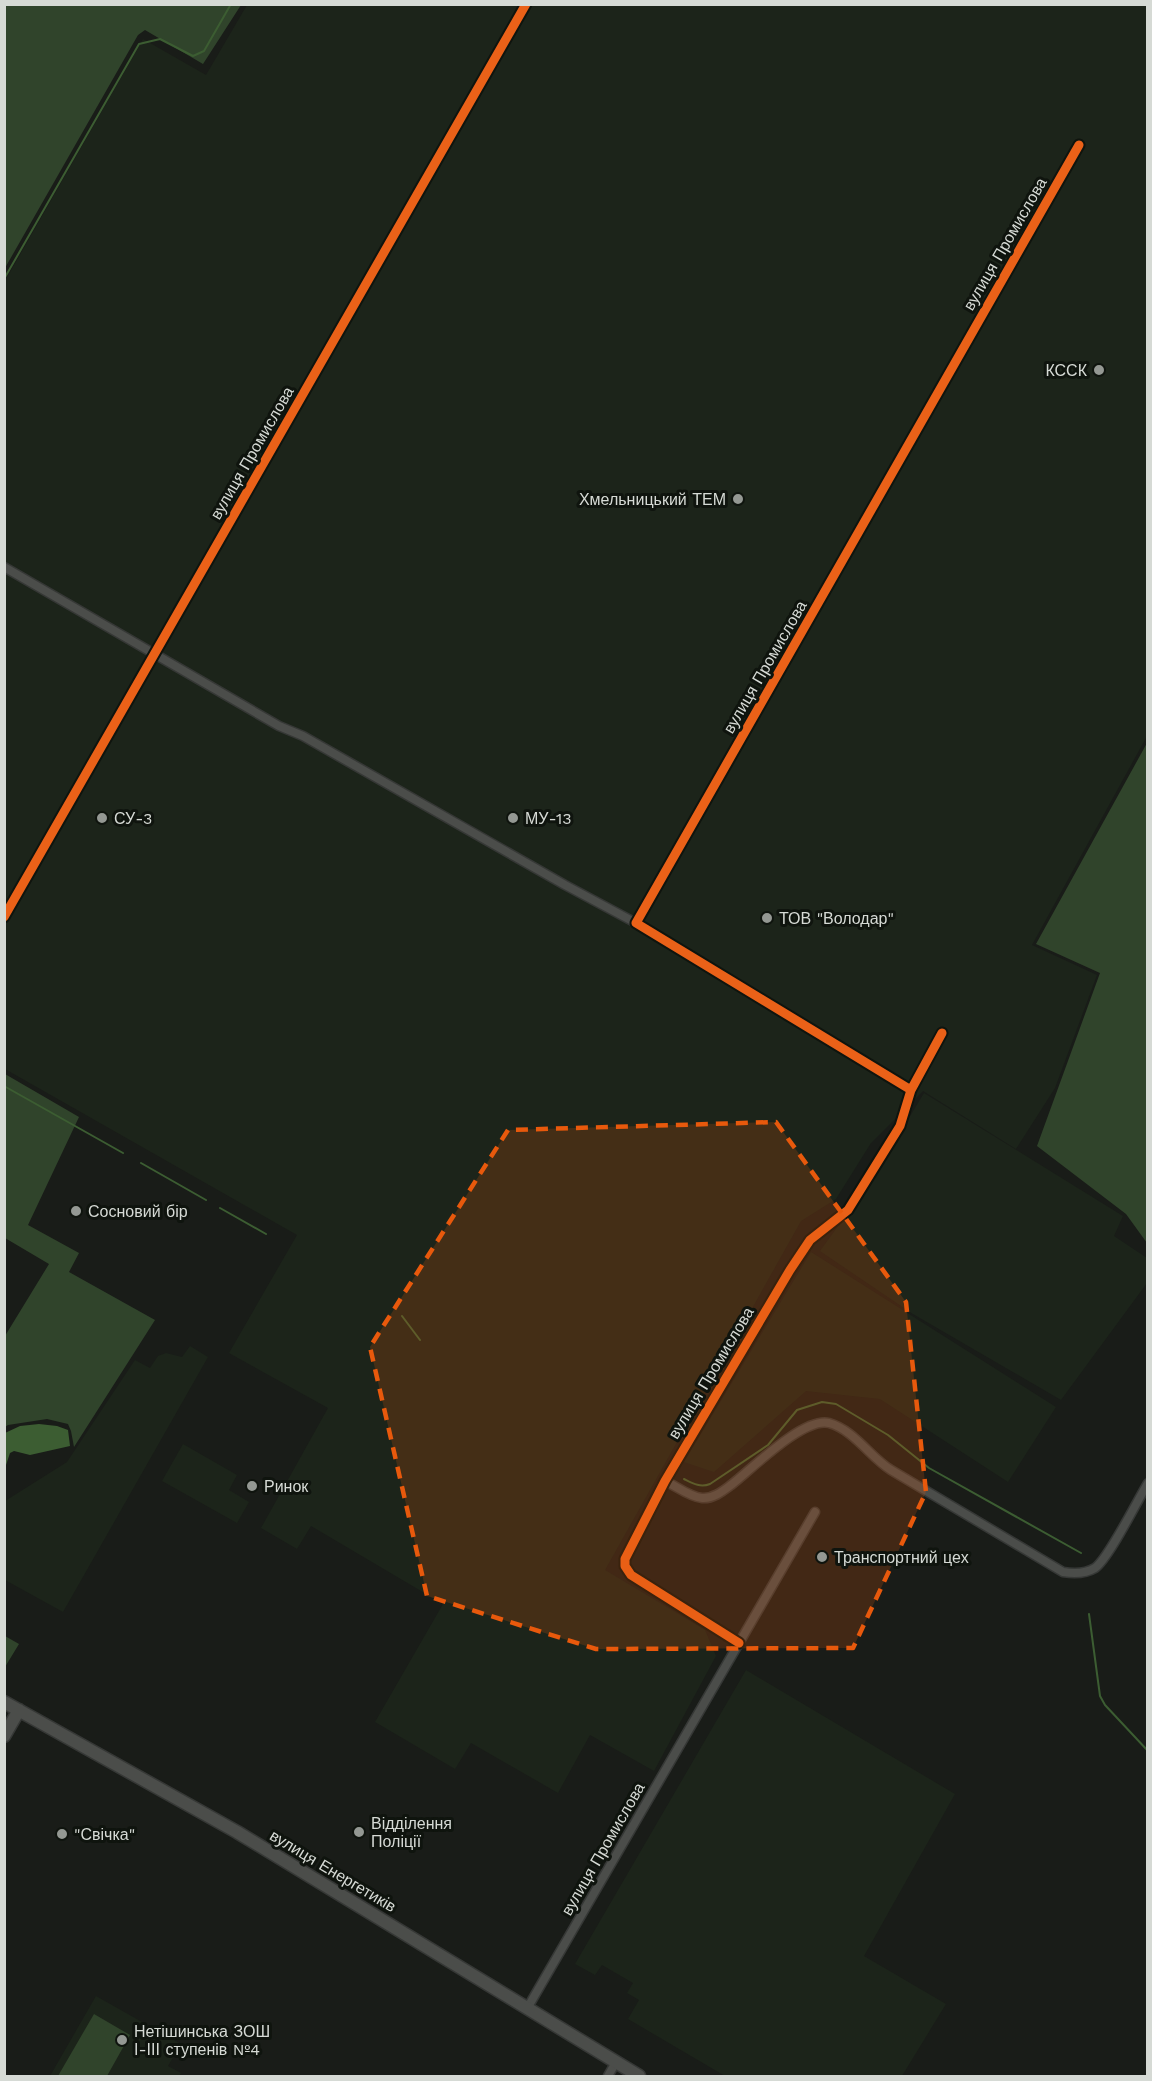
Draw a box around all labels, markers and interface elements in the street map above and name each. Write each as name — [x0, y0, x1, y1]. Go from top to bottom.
street label: вулиця Промислова — [959, 174, 1051, 314]
place label: КССК — [1045, 361, 1088, 380]
marker: КССК — [1092, 363, 1106, 377]
street label: вулиця Промислова — [206, 383, 298, 523]
place label: Хмельницький ТЕМ — [579, 490, 726, 509]
marker: Хмельницький ТЕМ — [731, 492, 745, 506]
street label: вулиця Промислова — [719, 597, 811, 737]
place label: СУ-3 — [114, 809, 152, 828]
place label: МУ-13 — [525, 809, 572, 828]
marker: СУ-3 — [95, 811, 109, 825]
marker: МУ-13 — [506, 811, 520, 825]
place label: ТОВ "Володар" — [779, 909, 894, 928]
marker: ТОВ "Володар" — [760, 911, 774, 925]
place label: Сосновий бір — [88, 1202, 188, 1221]
marker: Сосновий бір — [69, 1204, 83, 1218]
street label: вулиця Промислова — [664, 1304, 758, 1442]
place label: Ринок — [264, 1477, 309, 1496]
marker: Ринок — [245, 1479, 259, 1493]
place label: Транспортний цех — [834, 1548, 969, 1567]
marker: Транспортний цех — [815, 1550, 829, 1564]
street label: вулиця Промислова — [557, 1779, 649, 1919]
place label: Відділення Поліції — [371, 1814, 452, 1851]
place label: "Свічка" — [74, 1825, 135, 1844]
marker: Відділення Поліції — [352, 1825, 366, 1839]
street label: вулиця Енергетиків — [266, 1826, 400, 1916]
marker: "Свічка" — [55, 1827, 69, 1841]
place label: Нетішинська ЗОШ І-ІІІ ступенів №4 — [134, 2022, 270, 2059]
marker: Нетішинська ЗОШ І-ІІІ ступенів №4 — [115, 2033, 129, 2047]

